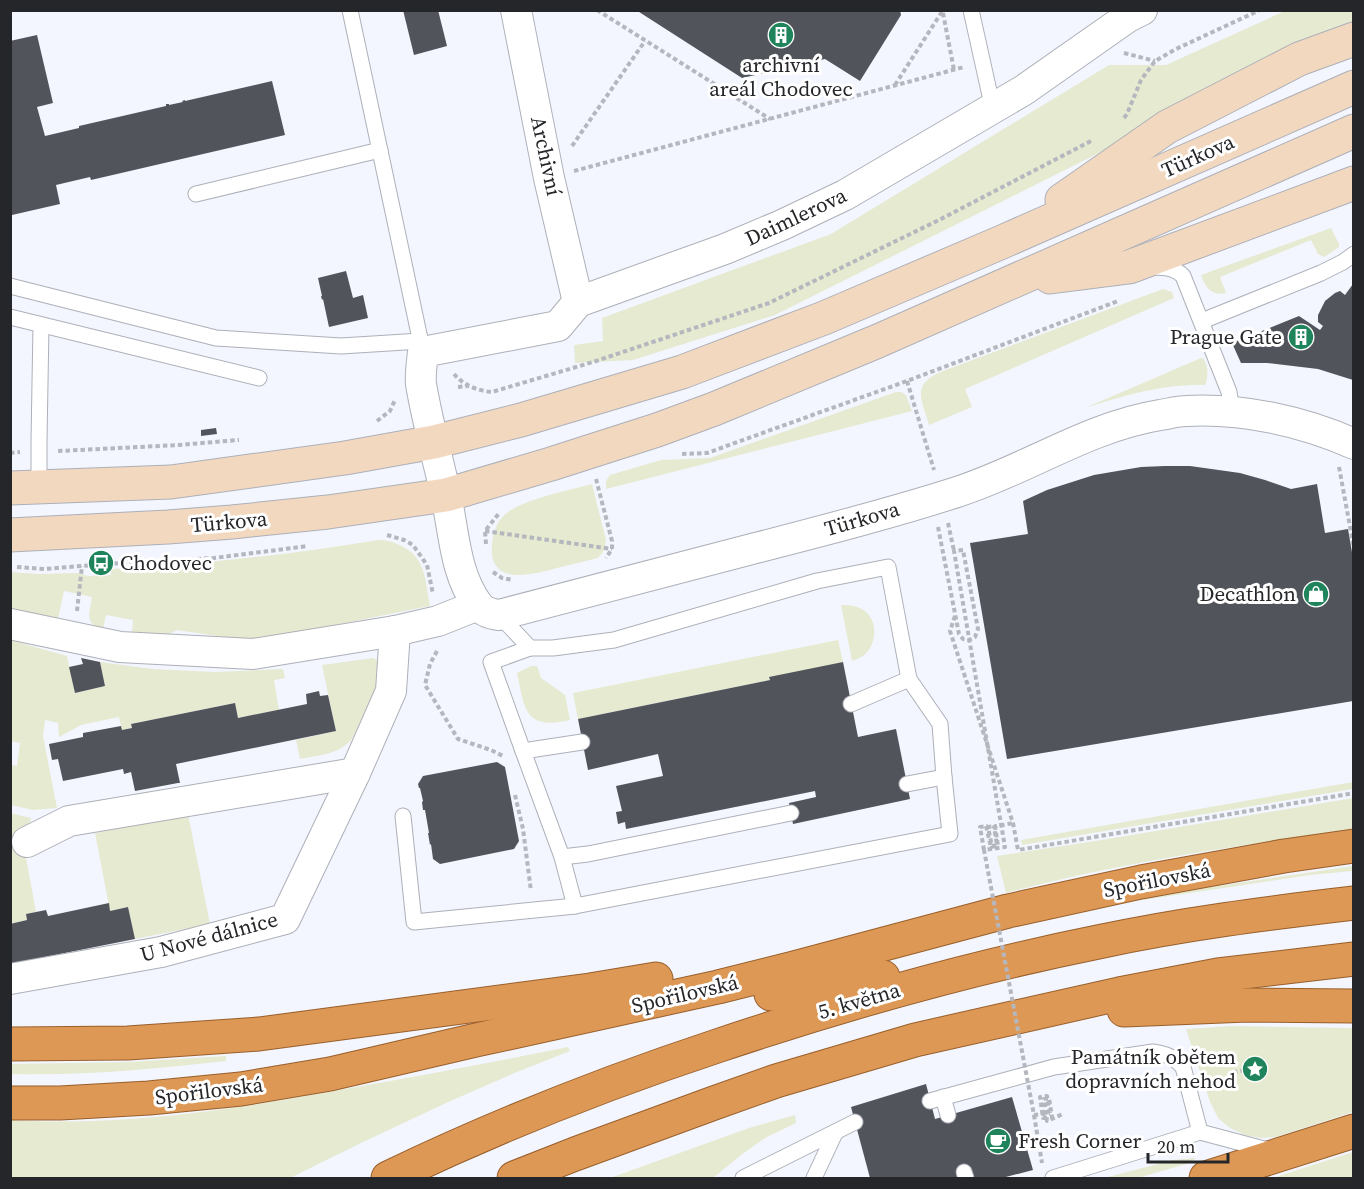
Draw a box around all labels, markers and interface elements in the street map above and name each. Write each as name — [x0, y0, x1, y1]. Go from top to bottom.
building icon: archivní areál Chodovec — [766, 20, 796, 50]
place label: archivní areál Chodovec — [709, 50, 853, 103]
street label: Archivní — [524, 113, 569, 198]
street label: Türkova — [1157, 127, 1239, 184]
street label: Daimlerova — [740, 180, 852, 253]
place label: Prague Gate — [1170, 322, 1282, 351]
building icon: Prague Gate — [1286, 322, 1316, 352]
street label: Türkova — [821, 494, 903, 543]
street label: Türkova — [190, 504, 269, 539]
bus stop icon: Chodovec — [86, 548, 116, 578]
place label: Chodovec — [120, 548, 212, 577]
place label: Decathlon — [1199, 579, 1296, 608]
shop icon: Decathlon — [1301, 579, 1331, 609]
street label: Spořilovská — [1101, 855, 1213, 904]
street label: U Nové dálnice — [137, 904, 281, 969]
street label: Spořilovská — [629, 967, 741, 1020]
street label: 5. května — [814, 975, 904, 1026]
place label: Památník obětem dopravních nehod — [1065, 1042, 1236, 1095]
place icon: Památník obětem dopravních nehod — [1240, 1054, 1270, 1084]
street label: Spořilovská — [153, 1069, 265, 1112]
cafe icon: Fresh Corner — [983, 1126, 1013, 1156]
place label: Fresh Corner — [1018, 1126, 1142, 1155]
scale bar — [1148, 1126, 1228, 1164]
text: 20 m — [1157, 1134, 1195, 1159]

